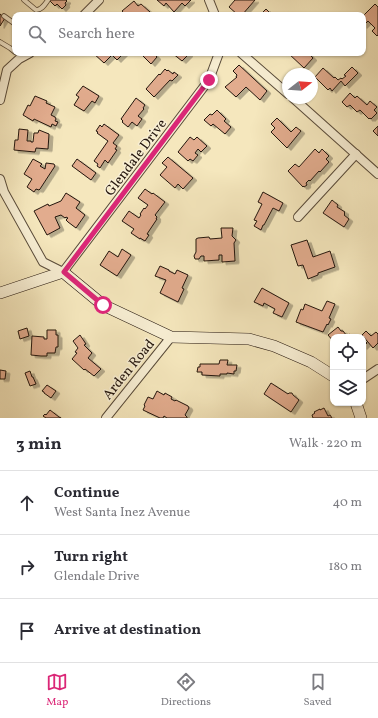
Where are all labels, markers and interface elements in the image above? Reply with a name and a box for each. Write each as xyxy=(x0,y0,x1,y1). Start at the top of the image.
search box xyxy=(12,12,366,56)
icon: search xyxy=(26,23,48,45)
text: Search here xyxy=(58,24,135,45)
north arrow xyxy=(282,68,318,104)
route end xyxy=(200,71,218,89)
street label: Glendale Drive xyxy=(101,115,172,200)
route start xyxy=(94,296,112,314)
map controls xyxy=(330,334,366,406)
button: locate xyxy=(330,334,366,370)
street label: Arden Road xyxy=(99,336,160,404)
button: layers xyxy=(330,370,366,406)
text: 3 min xyxy=(16,433,62,456)
text: Walk · 220 m xyxy=(289,435,362,453)
text: Continue xyxy=(54,483,119,504)
icon: ahead xyxy=(16,492,38,514)
text: 40 m xyxy=(333,494,362,512)
text: West Santa Inez Avenue xyxy=(54,504,190,522)
text: Turn right xyxy=(54,547,128,568)
icon: right xyxy=(16,556,38,578)
text: 180 m xyxy=(328,558,362,576)
text: Glendale Drive xyxy=(54,568,140,586)
icon: arrive xyxy=(16,620,38,642)
text: Arrive at destination xyxy=(54,620,201,641)
tab: Map xyxy=(46,671,68,710)
tab: Directions xyxy=(161,671,211,710)
tab: Saved xyxy=(303,671,332,710)

